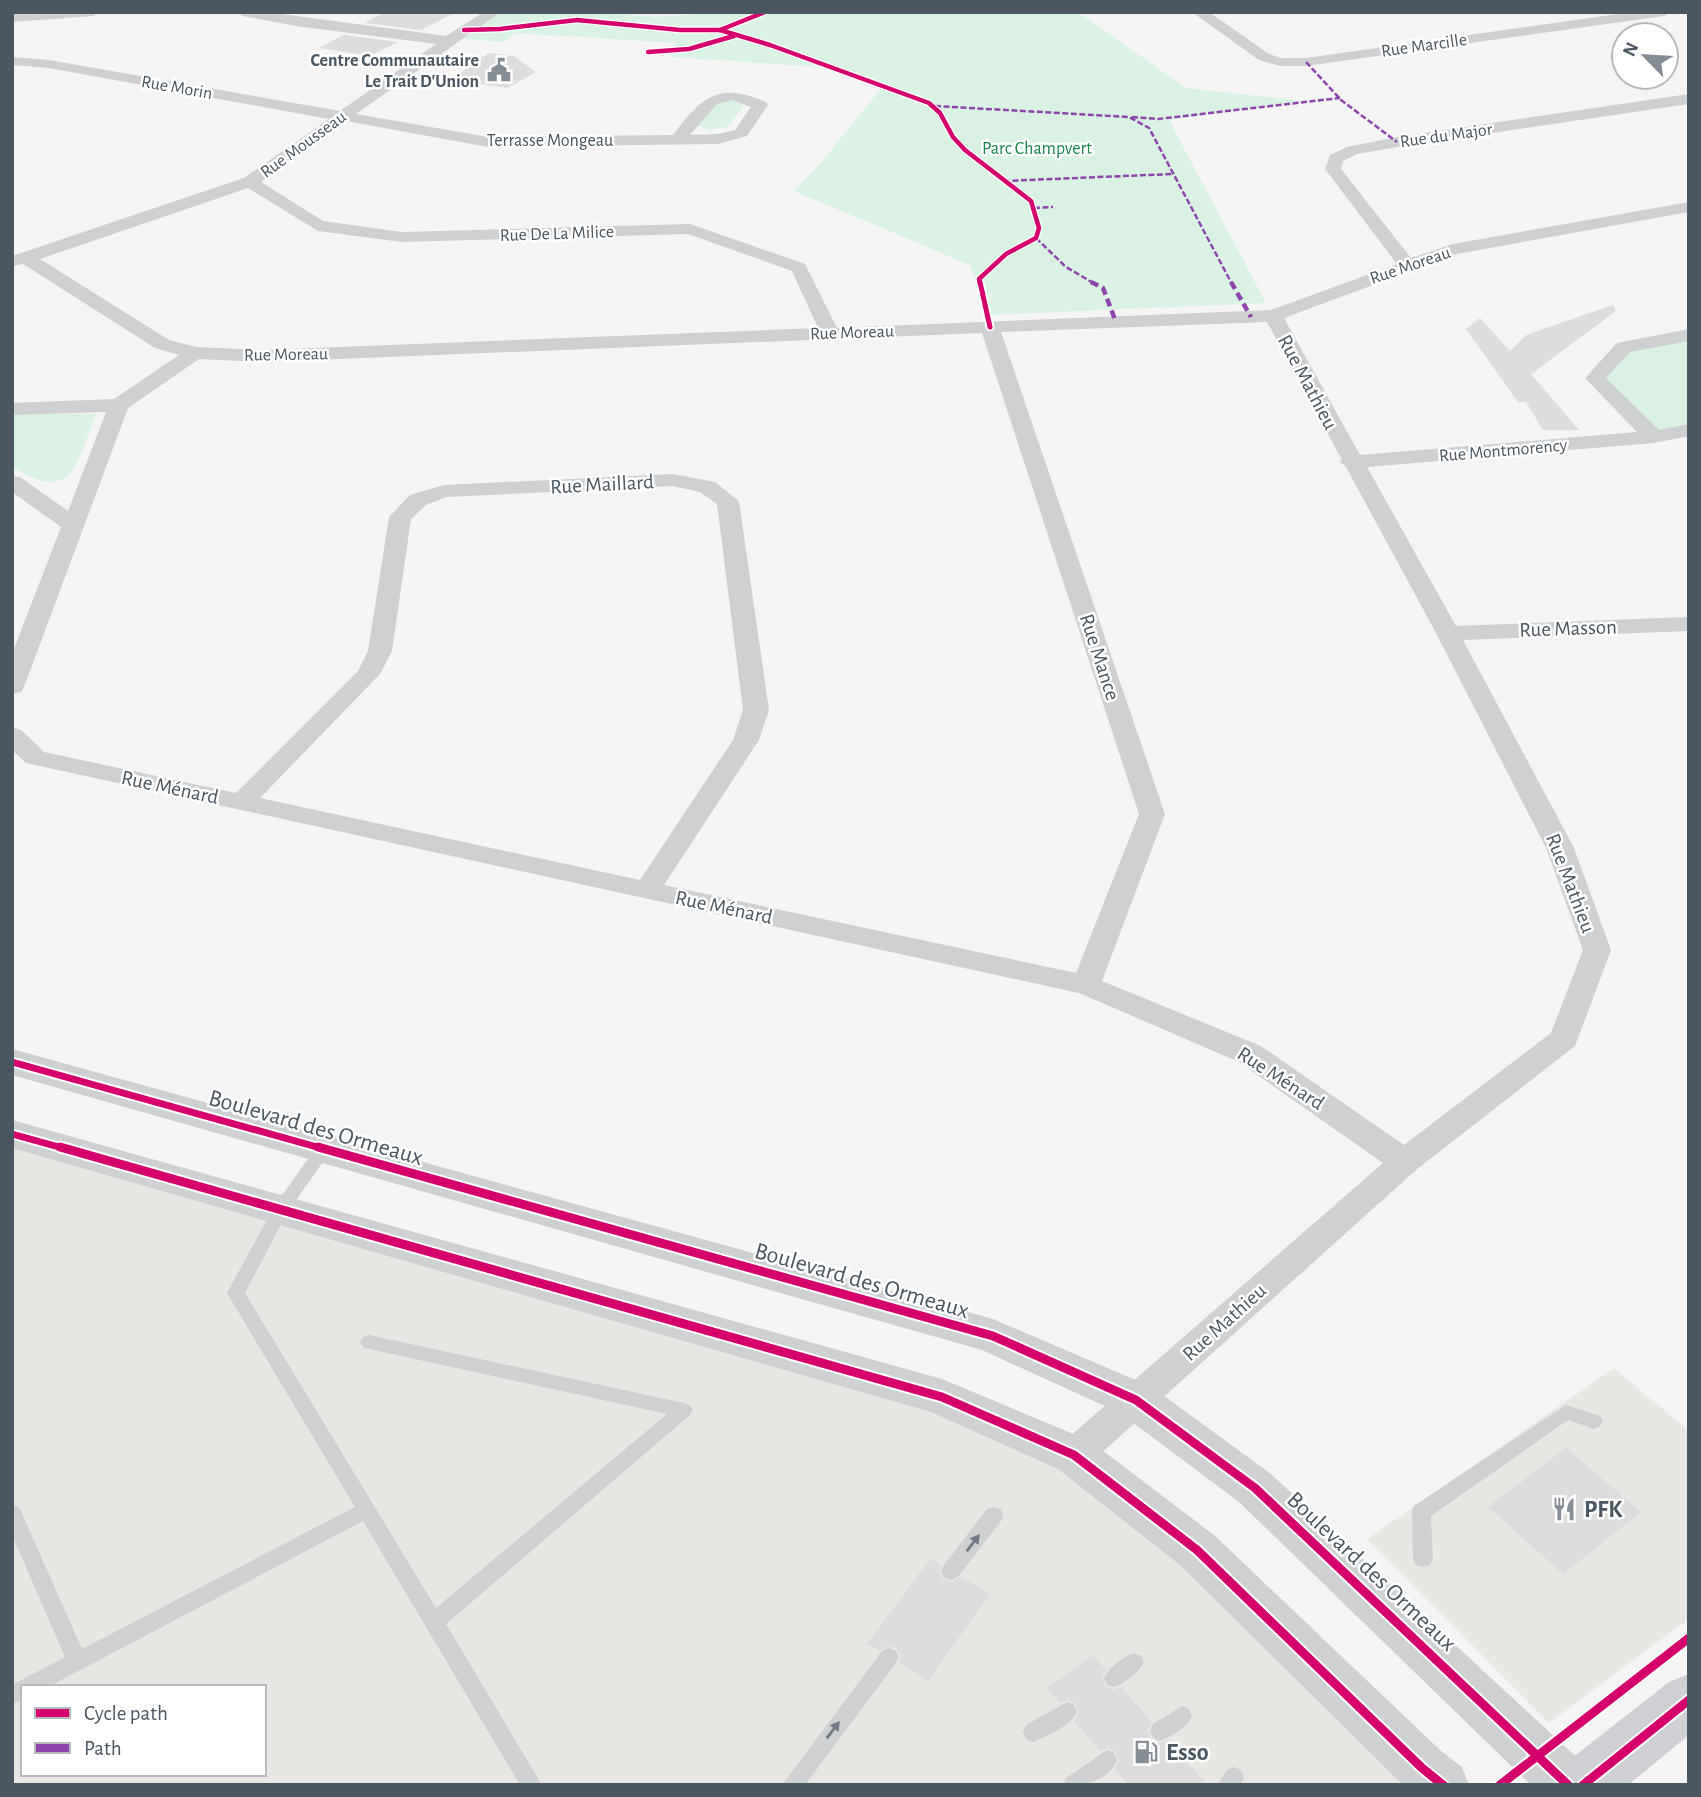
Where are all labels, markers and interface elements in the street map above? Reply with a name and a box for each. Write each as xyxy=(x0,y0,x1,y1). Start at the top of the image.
north arrow xyxy=(1610,21,1680,91)
street label: Rue Marcille xyxy=(1380,31,1468,61)
text: N xyxy=(1620,39,1642,59)
place label: Centre Communautaire Le Trait D'Union xyxy=(311,52,479,91)
public building icon: Centre Communautaire Le Trait D'Union xyxy=(485,56,513,84)
street label: Rue Morin xyxy=(140,73,214,103)
street label: Rue Mousseau xyxy=(257,108,350,182)
street label: Rue du Major xyxy=(1399,121,1494,151)
street label: Terrasse Mongeau xyxy=(487,132,613,150)
park label: Parc Champvert xyxy=(982,140,1092,158)
street label: Rue De La Milice xyxy=(500,223,614,245)
street label: Rue Moreau xyxy=(1368,244,1453,288)
street label: Rue Moreau xyxy=(810,323,894,343)
street label: Rue Mathieu xyxy=(1274,331,1341,433)
street label: Rue Moreau xyxy=(244,345,328,365)
street label: Rue Montmorency xyxy=(1438,436,1568,466)
street label: Rue Maillard xyxy=(550,471,654,498)
street label: Rue Mance xyxy=(1076,611,1123,703)
street label: Rue Masson xyxy=(1519,616,1617,641)
street label: Rue Ménard xyxy=(119,767,221,808)
street label: Rue Mathieu xyxy=(1542,831,1599,936)
street label: Rue Ménard xyxy=(673,887,775,928)
street label: Rue Ménard xyxy=(1234,1043,1328,1114)
street label: Boulevard des Ormeaux xyxy=(206,1086,426,1170)
street label: Boulevard des Ormeaux xyxy=(752,1239,972,1323)
street label: Rue Mathieu xyxy=(1179,1280,1270,1365)
street label: Boulevard des Ormeaux xyxy=(1282,1487,1461,1657)
restaurant icon: PFK xyxy=(1550,1495,1578,1523)
place label: PFK xyxy=(1584,1498,1623,1522)
one-way arrow xyxy=(965,1534,979,1552)
legend xyxy=(21,1685,266,1776)
text: Cycle path xyxy=(84,1703,168,1724)
one-way arrow xyxy=(825,1722,840,1740)
text: Path xyxy=(84,1738,122,1759)
fuel station icon: Esso xyxy=(1132,1738,1160,1766)
place label: Esso xyxy=(1166,1741,1209,1765)

